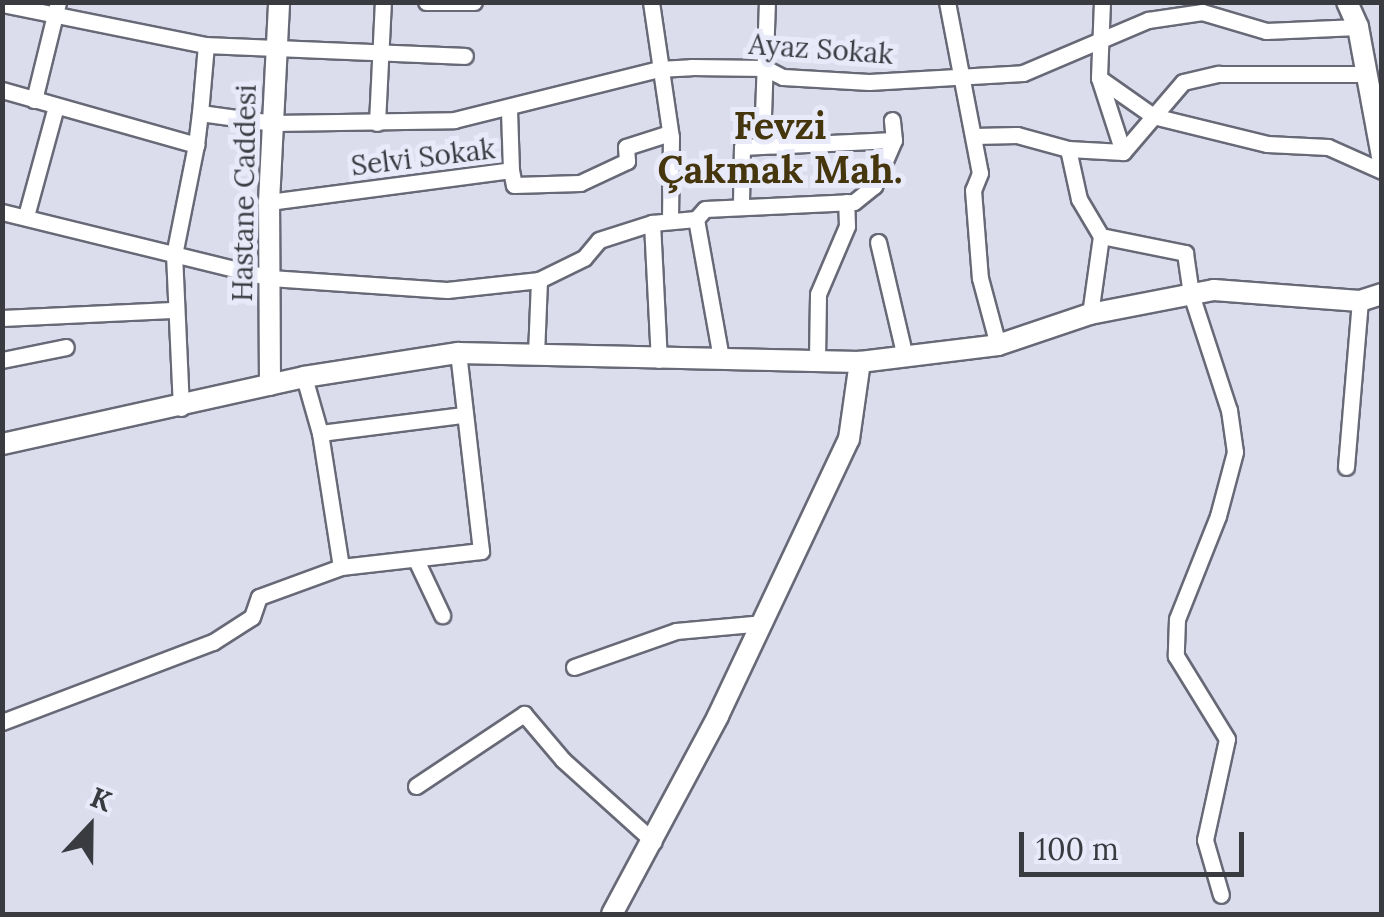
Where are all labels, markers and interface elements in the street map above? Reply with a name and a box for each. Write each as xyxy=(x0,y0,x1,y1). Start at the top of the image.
street label: Ayaz Sokak xyxy=(748,27,894,71)
street label: Hastane Caddesi xyxy=(225,84,263,302)
district label: Fevzi Çakmak Mah. xyxy=(657,103,903,192)
street label: Selvi Sokak xyxy=(349,132,497,182)
north arrow xyxy=(40,777,140,877)
text: K xyxy=(85,779,117,820)
scale bar xyxy=(1024,812,1249,874)
text: 100 m xyxy=(1036,830,1119,868)

